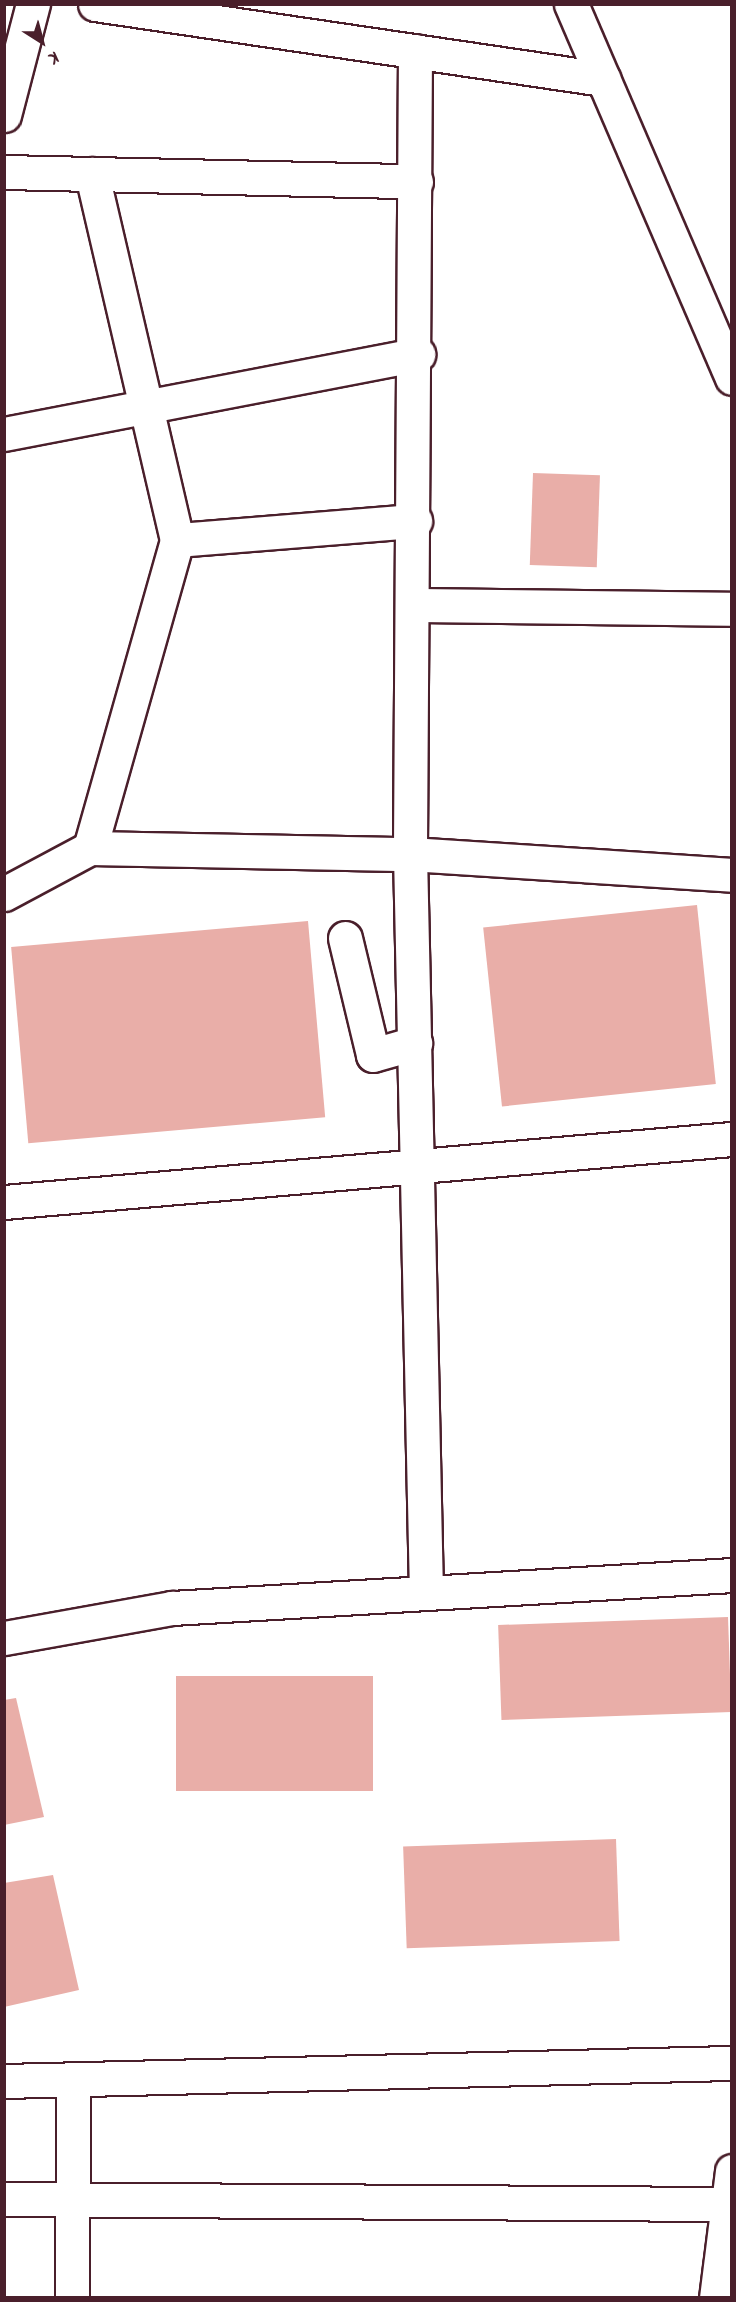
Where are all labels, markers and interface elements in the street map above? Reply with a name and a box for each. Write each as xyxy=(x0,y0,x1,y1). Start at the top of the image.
north arrow xyxy=(12,12,72,72)
text: K xyxy=(42,44,64,70)

